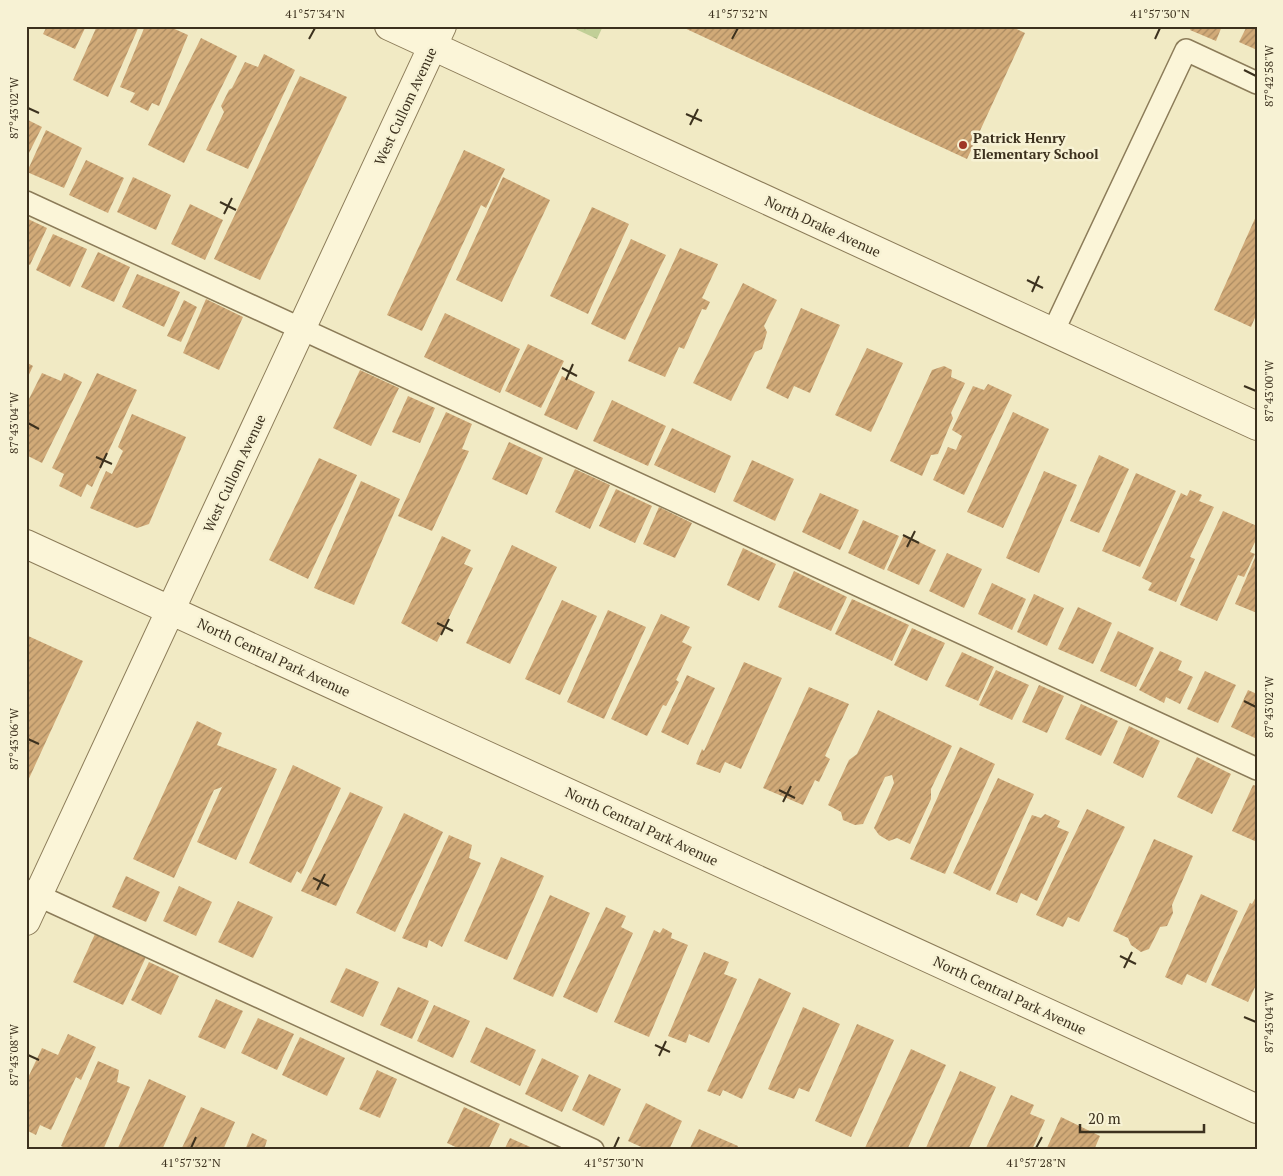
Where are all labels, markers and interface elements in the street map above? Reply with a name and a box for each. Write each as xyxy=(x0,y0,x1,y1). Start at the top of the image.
text: 41°57'34"N xyxy=(285,6,345,21)
text: 41°57'32"N xyxy=(708,6,768,21)
text: 41°57'30"N xyxy=(1130,6,1190,21)
street label: West Cullom Avenue xyxy=(369,44,441,168)
text: 87°42'58"W xyxy=(1261,44,1276,107)
text: 87°43'02"W xyxy=(6,76,21,139)
place label: Patrick Henry Elementary School xyxy=(973,128,1099,163)
marker: Patrick Henry Elementary School xyxy=(957,139,969,151)
street label: North Drake Avenue xyxy=(762,191,884,261)
text: 87°43'00"W xyxy=(1261,359,1276,422)
text: 87°43'04"W xyxy=(6,391,21,454)
street label: West Cullom Avenue xyxy=(198,411,270,535)
street label: North Central Park Avenue xyxy=(195,613,353,701)
text: 87°43'02"W xyxy=(1261,675,1276,738)
text: 87°43'06"W xyxy=(6,707,21,770)
street label: North Central Park Avenue xyxy=(563,782,721,870)
street label: North Central Park Avenue xyxy=(931,951,1089,1039)
text: 87°43'04"W xyxy=(1261,990,1276,1053)
text: 87°43'08"W xyxy=(6,1023,21,1086)
scale bar xyxy=(1080,1101,1204,1133)
text: 20 m xyxy=(1088,1108,1121,1128)
text: 41°57'32"N xyxy=(161,1155,221,1170)
text: 41°57'30"N xyxy=(584,1155,644,1170)
text: 41°57'28"N xyxy=(1006,1155,1066,1170)

